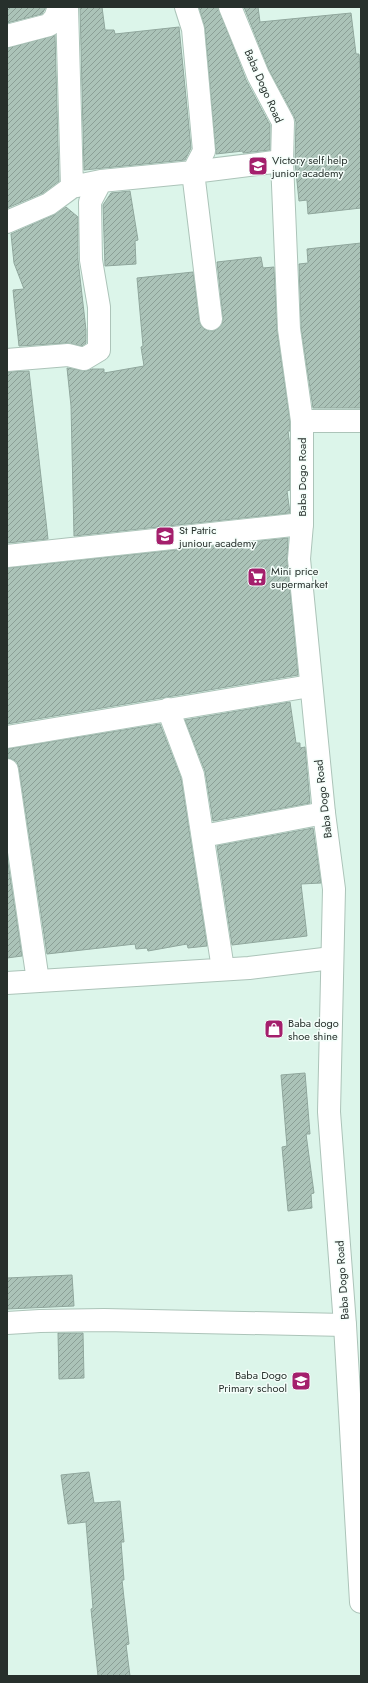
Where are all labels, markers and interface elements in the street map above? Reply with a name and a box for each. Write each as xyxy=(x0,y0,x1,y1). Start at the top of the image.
street label: Baba Dogo Road xyxy=(241,47,287,125)
place label: Victory self help junior academy xyxy=(271,152,348,181)
school or university icon: Victory self help junior academy xyxy=(247,155,269,177)
street label: Baba Dogo Road xyxy=(294,437,310,517)
place label: St Patric juniour academy xyxy=(178,522,256,551)
school or university icon: St Patric juniour academy xyxy=(154,525,176,547)
place label: Mini price supermarket xyxy=(271,563,328,592)
supermarket icon: Mini price supermarket xyxy=(246,566,268,588)
street label: Baba Dogo Road xyxy=(310,759,336,839)
place label: Baba dogo shoe shine xyxy=(288,1015,339,1044)
shop icon: Baba dogo shoe shine xyxy=(263,1018,285,1040)
street label: Baba Dogo Road xyxy=(331,1240,353,1320)
place label: Baba Dogo Primary school xyxy=(218,1367,287,1396)
school or university icon: Baba Dogo Primary school xyxy=(290,1370,312,1392)

